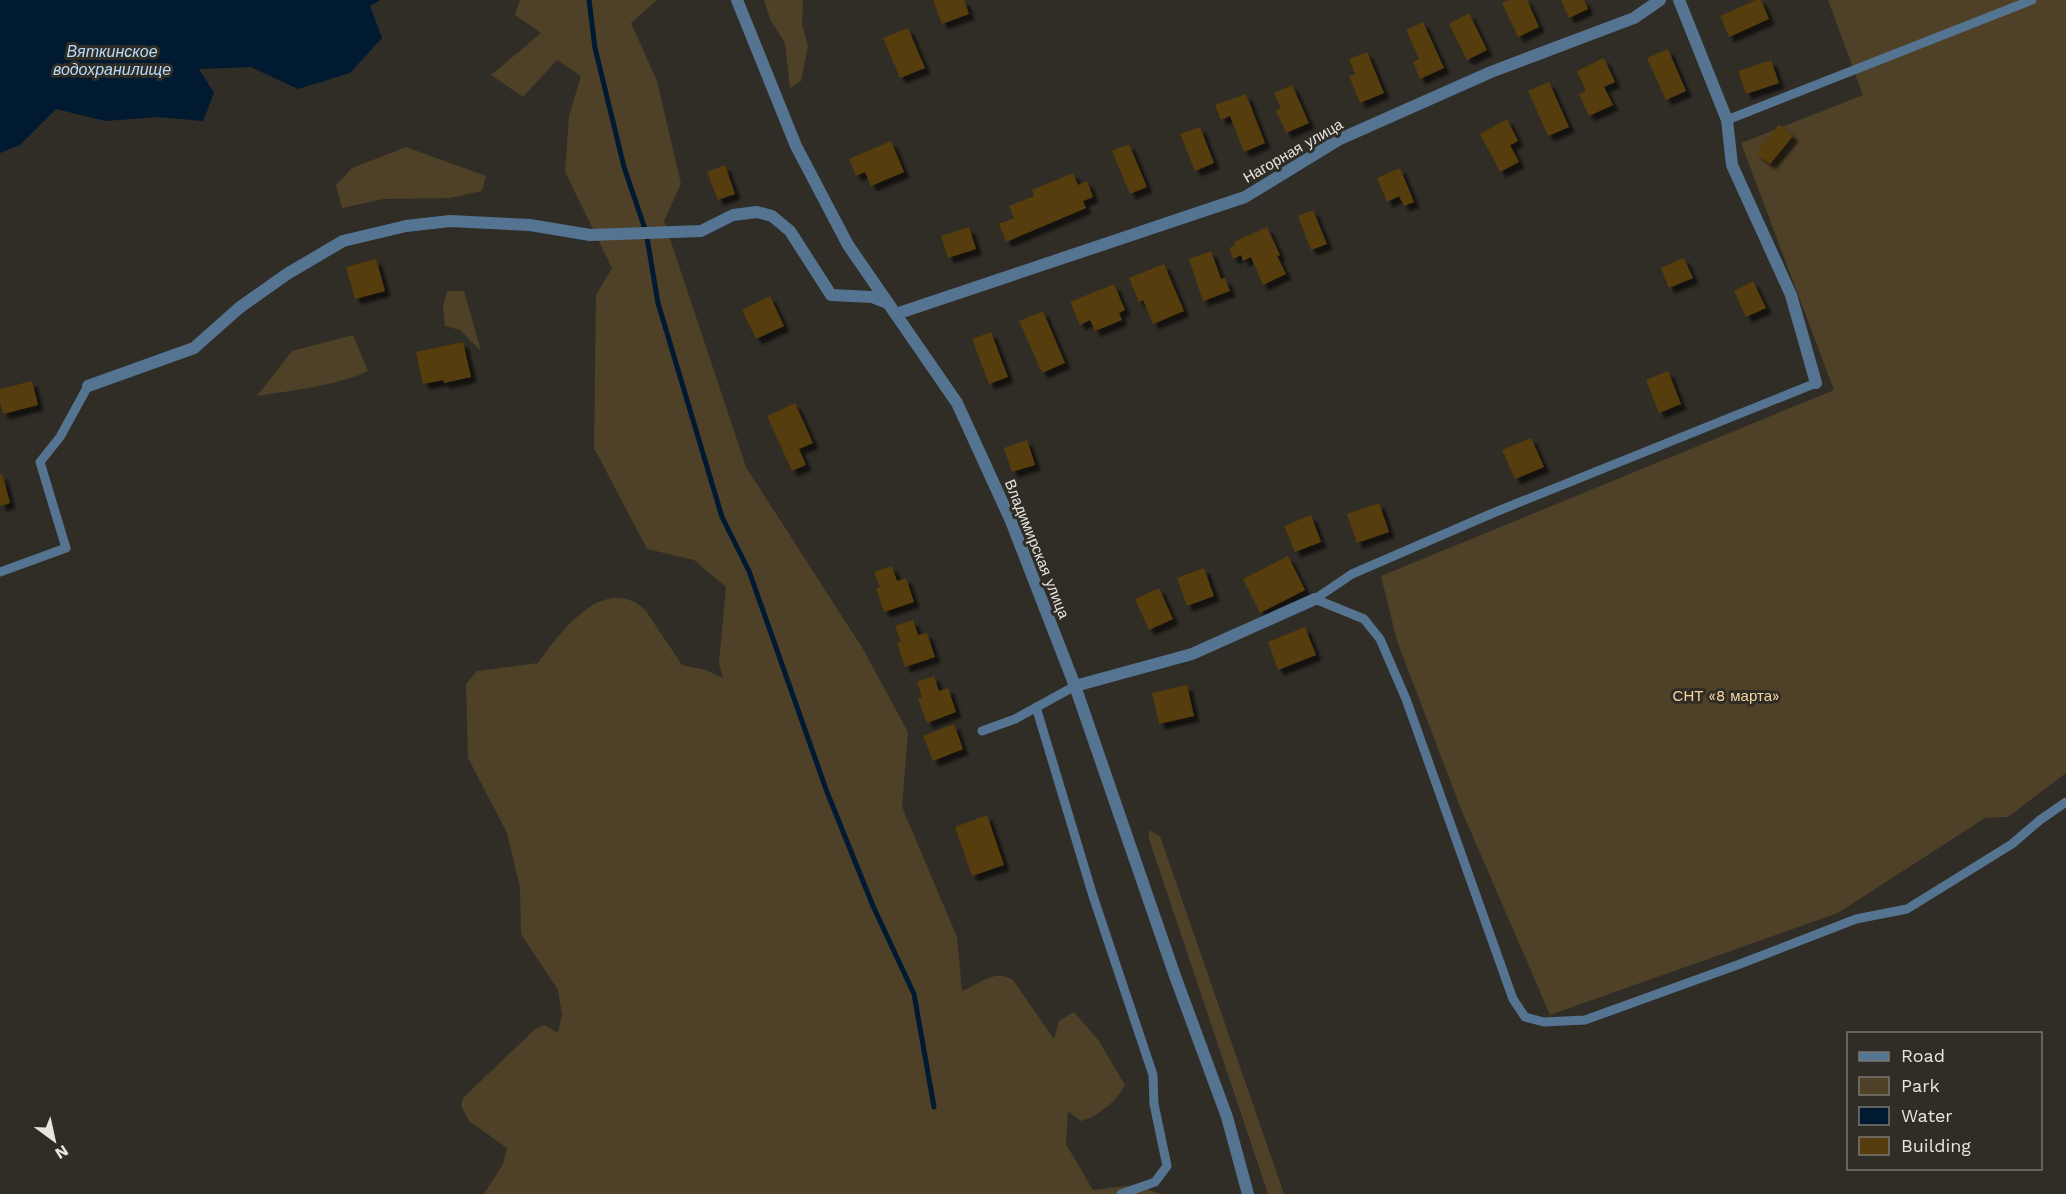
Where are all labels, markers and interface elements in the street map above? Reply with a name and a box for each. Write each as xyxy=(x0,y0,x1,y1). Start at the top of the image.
water label: Вяткинское водохранилище xyxy=(53,42,171,79)
street label: Нагорная улица xyxy=(1240,115,1347,187)
street label: Владимирская улица xyxy=(1001,477,1073,622)
park label: СНТ «8 марта» xyxy=(1673,687,1779,705)
legend xyxy=(1847,1032,2042,1170)
text: Road xyxy=(1901,1045,1945,1066)
text: Park xyxy=(1901,1075,1940,1096)
text: Water xyxy=(1901,1105,1953,1126)
north arrow xyxy=(24,1110,84,1170)
text: Building xyxy=(1901,1135,1971,1156)
text: N xyxy=(52,1141,72,1163)

